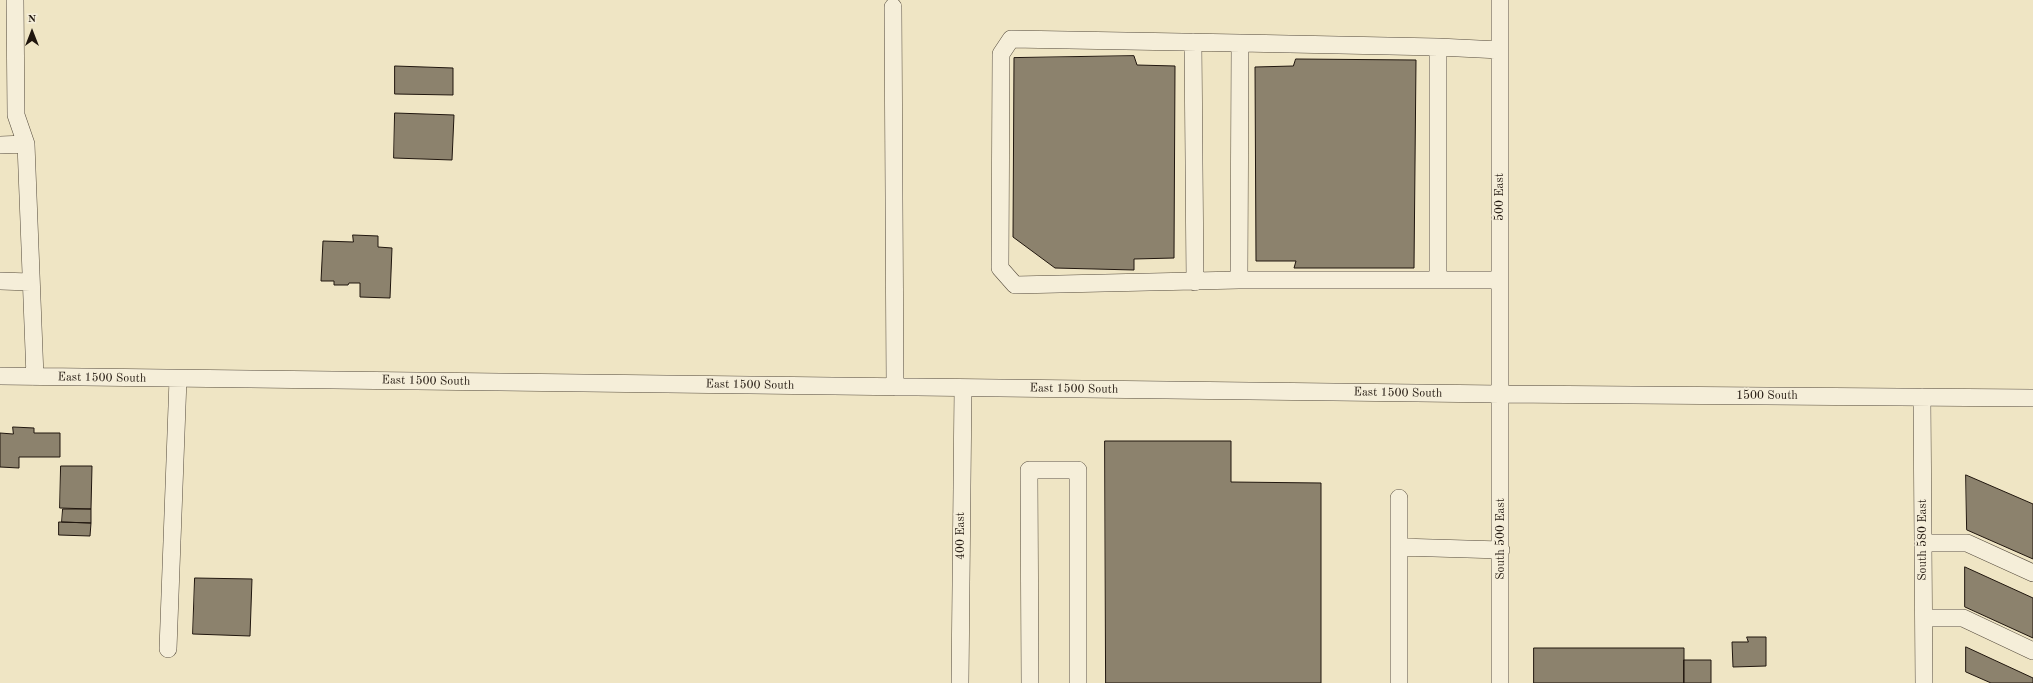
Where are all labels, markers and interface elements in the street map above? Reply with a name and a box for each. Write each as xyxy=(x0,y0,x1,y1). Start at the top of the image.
north arrow xyxy=(12,12,52,52)
text: N xyxy=(28,14,36,25)
street label: 500 East xyxy=(1493,173,1507,221)
street label: East 1500 South xyxy=(58,370,146,386)
street label: East 1500 South xyxy=(382,373,470,389)
street label: East 1500 South xyxy=(706,377,794,393)
street label: East 1500 South xyxy=(1030,381,1118,397)
street label: East 1500 South xyxy=(1354,385,1442,401)
street label: 1500 South xyxy=(1736,389,1798,403)
street label: South 500 East xyxy=(1494,498,1508,580)
street label: South 580 East xyxy=(1916,499,1930,581)
street label: 400 East xyxy=(954,512,968,560)

